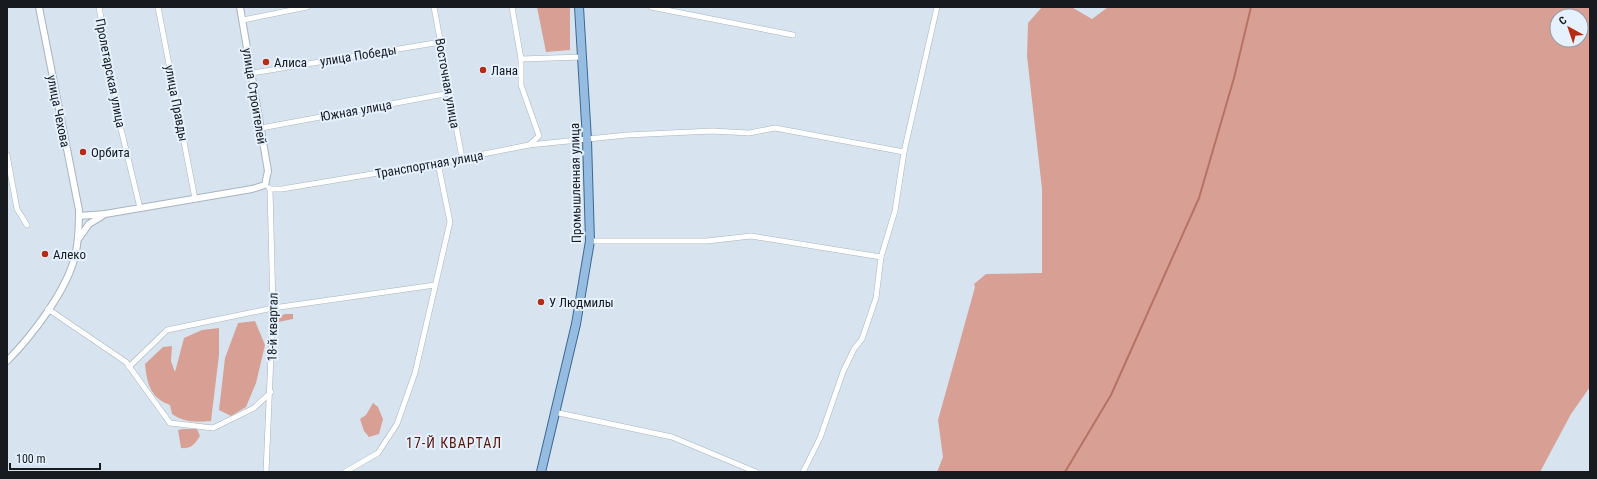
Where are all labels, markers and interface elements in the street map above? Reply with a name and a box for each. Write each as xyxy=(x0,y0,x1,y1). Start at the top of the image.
north arrow xyxy=(1549,8,1589,48)
text: С xyxy=(1556,14,1569,28)
street label: Пролетарская улица xyxy=(93,17,128,129)
street label: Восточная улица xyxy=(432,37,463,129)
street label: улица Победы xyxy=(319,42,397,69)
street label: улица Строителей xyxy=(239,47,270,145)
place label: Алиса xyxy=(274,55,307,70)
marker: Алиса xyxy=(261,57,271,67)
place label: Лана xyxy=(491,63,518,78)
street label: улица Правды xyxy=(162,64,191,143)
marker: Лана xyxy=(478,65,488,75)
street label: улица Чехова xyxy=(44,74,73,148)
street label: Южная улица xyxy=(319,97,393,124)
street label: Промышленная улица xyxy=(567,123,584,243)
place label: Орбита xyxy=(91,145,130,160)
marker: Орбита xyxy=(78,147,88,157)
street label: Транспортная улица xyxy=(374,148,484,181)
place label: Алеко xyxy=(53,247,86,262)
marker: Алеко xyxy=(40,249,50,259)
street label: 18-й квартал xyxy=(264,292,281,362)
place label: У Людмилы xyxy=(549,295,614,310)
marker: У Людмилы xyxy=(536,297,546,307)
district label: 17-Й КВАРТАЛ xyxy=(406,435,502,451)
scale bar xyxy=(10,445,100,471)
text: 100 m xyxy=(16,452,46,466)

